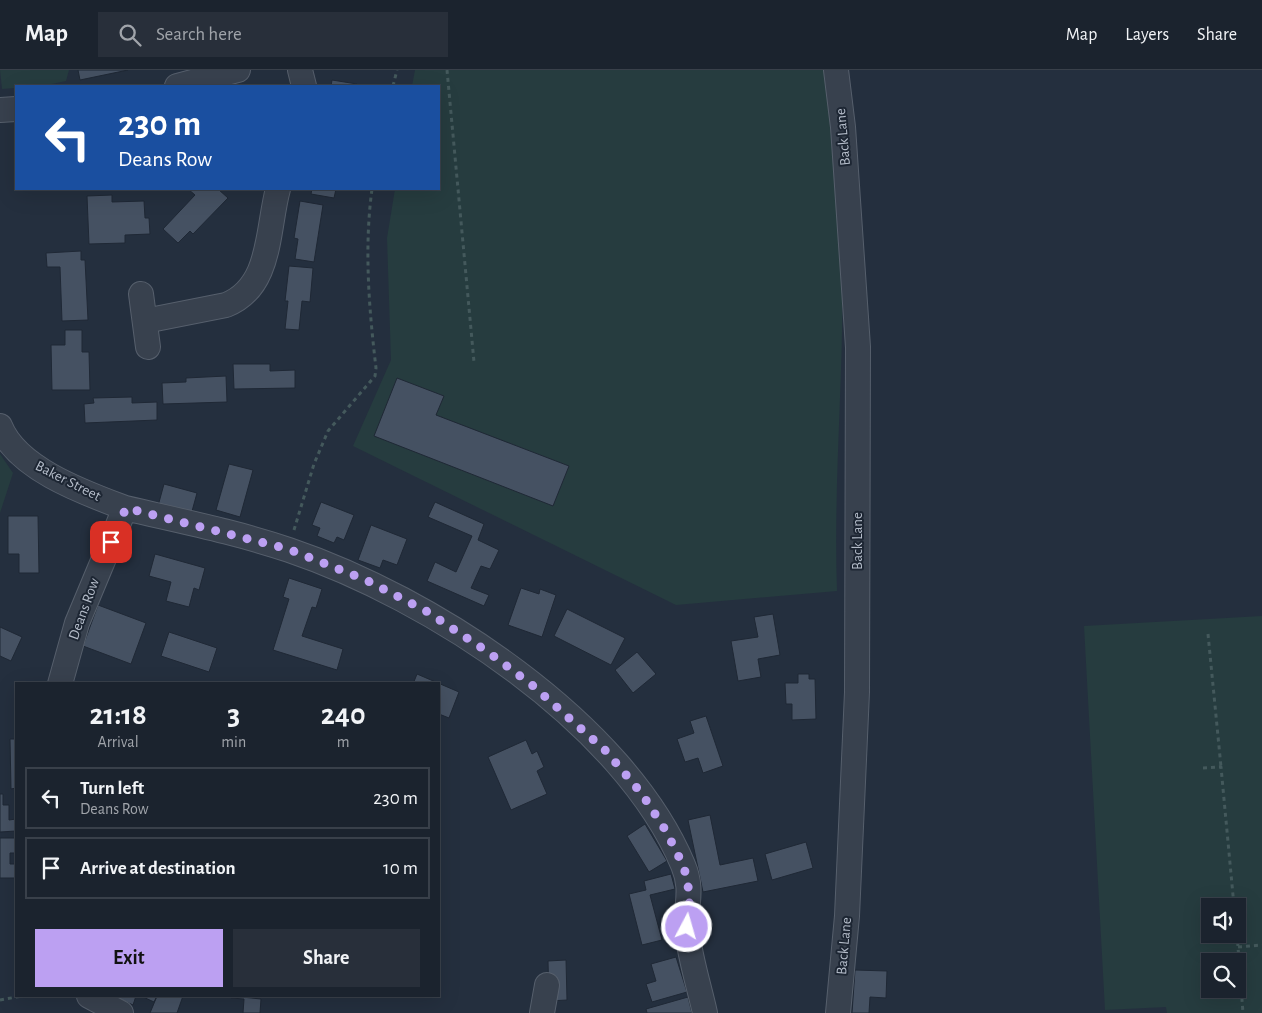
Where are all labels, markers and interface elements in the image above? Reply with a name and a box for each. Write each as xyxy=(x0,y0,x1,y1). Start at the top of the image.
search box xyxy=(98,12,448,57)
icon: search xyxy=(116,21,144,49)
text: Map xyxy=(25,22,68,46)
text: Search here xyxy=(156,25,242,44)
text: Map xyxy=(1066,26,1097,44)
text: Layers xyxy=(1125,26,1169,44)
text: Share xyxy=(1197,26,1237,44)
icon: left xyxy=(35,105,100,170)
text: 230 m xyxy=(118,107,201,142)
street label: Back Lane xyxy=(833,108,853,166)
text: Deans Row xyxy=(118,148,212,170)
street label: Baker Street xyxy=(33,458,103,504)
street label: Back Lane xyxy=(850,512,865,570)
pin xyxy=(90,521,132,563)
icon: arrive xyxy=(97,528,125,556)
street label: Deans Row xyxy=(66,576,102,642)
text: 21:18 xyxy=(89,700,147,730)
text: 3 xyxy=(227,700,240,730)
text: 240 xyxy=(321,700,366,730)
text: Arrival xyxy=(98,734,139,750)
text: min xyxy=(221,734,246,750)
text: m xyxy=(337,734,350,750)
text: Turn left xyxy=(80,779,144,798)
icon: left xyxy=(37,784,65,812)
text: 230 m xyxy=(373,789,418,808)
text: Deans Row xyxy=(80,801,148,817)
icon: arrive xyxy=(37,854,65,882)
text: Arrive at destination xyxy=(80,859,236,878)
text: 10 m xyxy=(383,859,418,878)
map controls xyxy=(1201,898,1246,998)
button: sound xyxy=(1201,898,1246,943)
position arrow xyxy=(660,900,712,952)
street label: Back Lane xyxy=(834,917,854,975)
button: Exit xyxy=(35,929,223,987)
button: Share xyxy=(233,929,420,987)
button: search xyxy=(1201,953,1246,998)

